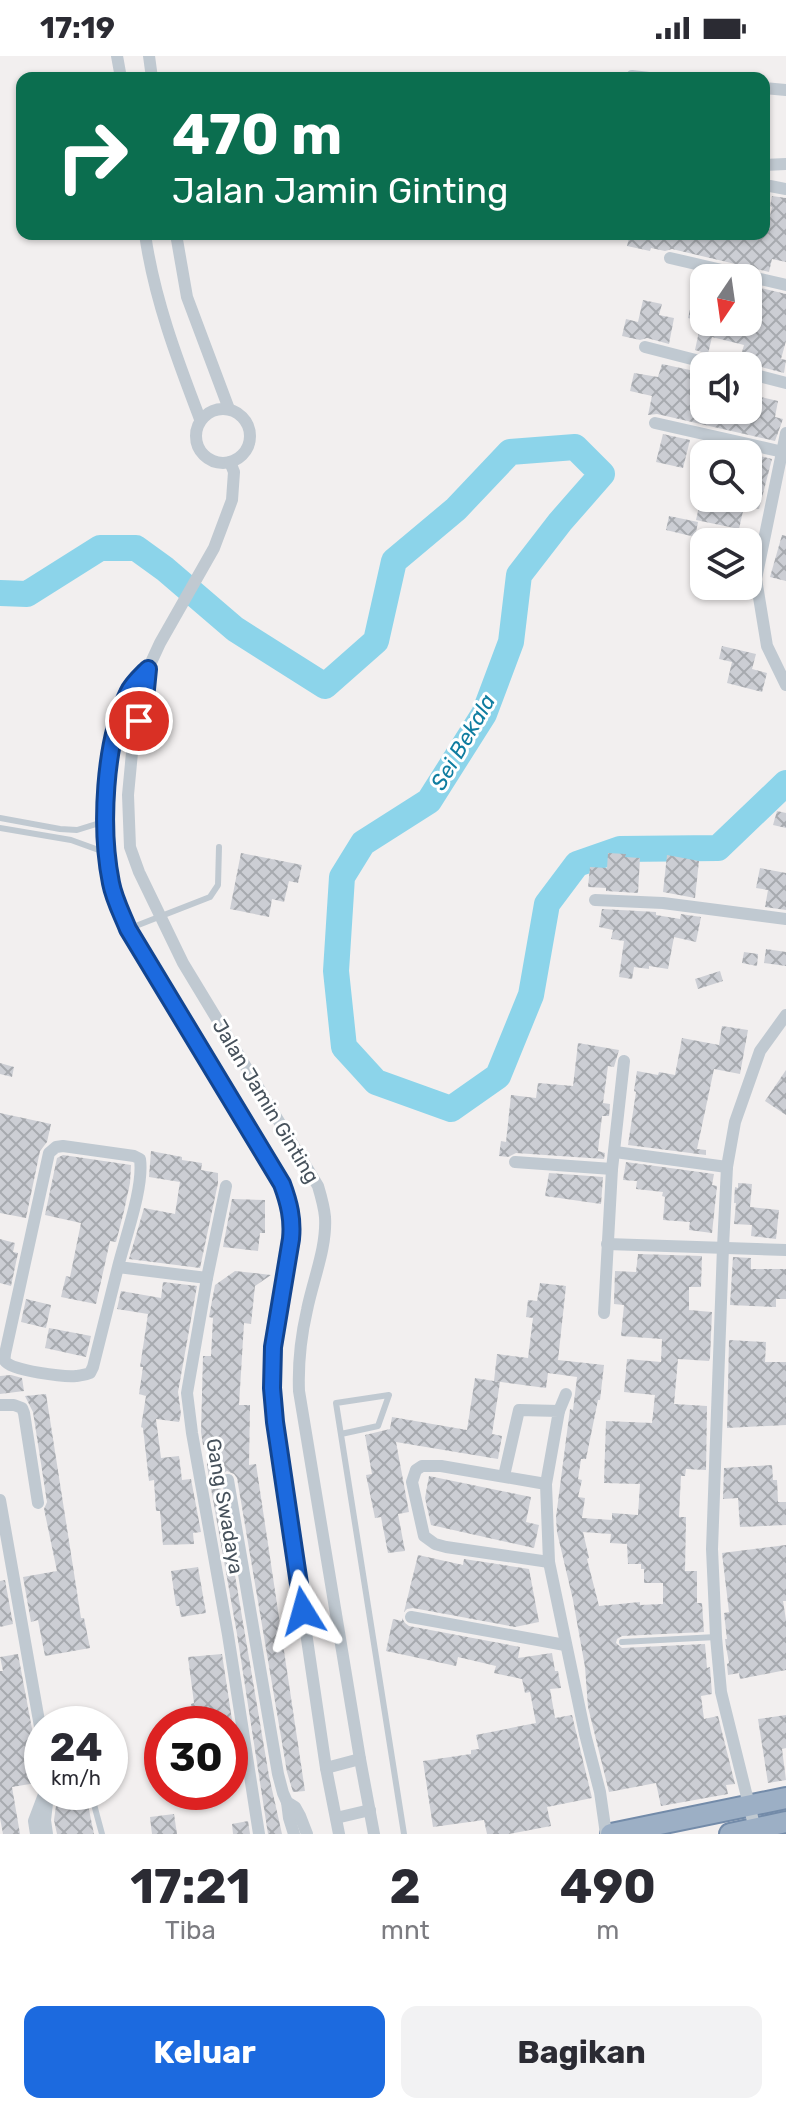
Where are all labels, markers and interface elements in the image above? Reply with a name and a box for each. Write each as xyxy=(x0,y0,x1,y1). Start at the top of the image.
text: 17:19 xyxy=(40,10,115,46)
text: 470 m xyxy=(172,102,342,168)
icon: right xyxy=(40,104,144,208)
text: Jalan Jamin Ginting xyxy=(172,169,509,212)
north arrow xyxy=(690,264,762,336)
map controls xyxy=(690,264,762,600)
button: sound xyxy=(690,352,762,424)
button: search xyxy=(690,440,762,512)
button: layers xyxy=(690,528,762,600)
pin xyxy=(105,687,173,755)
water label: Sei Bekala xyxy=(425,689,501,795)
icon: arrive xyxy=(117,699,161,743)
street label: Jalan Jamin Ginting xyxy=(208,1015,324,1187)
street label: Gang Swadaya xyxy=(201,1436,249,1576)
position arrow xyxy=(261,1569,345,1653)
speed limit sign: 30 xyxy=(144,1706,248,1810)
text: 24 xyxy=(49,1724,103,1771)
text: km/h xyxy=(51,1766,101,1790)
text: 17:21 xyxy=(130,1858,251,1915)
text: 2 xyxy=(390,1858,421,1915)
text: 490 xyxy=(560,1858,656,1915)
text: Tiba xyxy=(165,1915,216,1946)
text: mnt xyxy=(381,1915,430,1946)
text: m xyxy=(596,1915,619,1946)
button: Keluar xyxy=(24,2006,385,2098)
button: Bagikan xyxy=(401,2006,762,2098)

